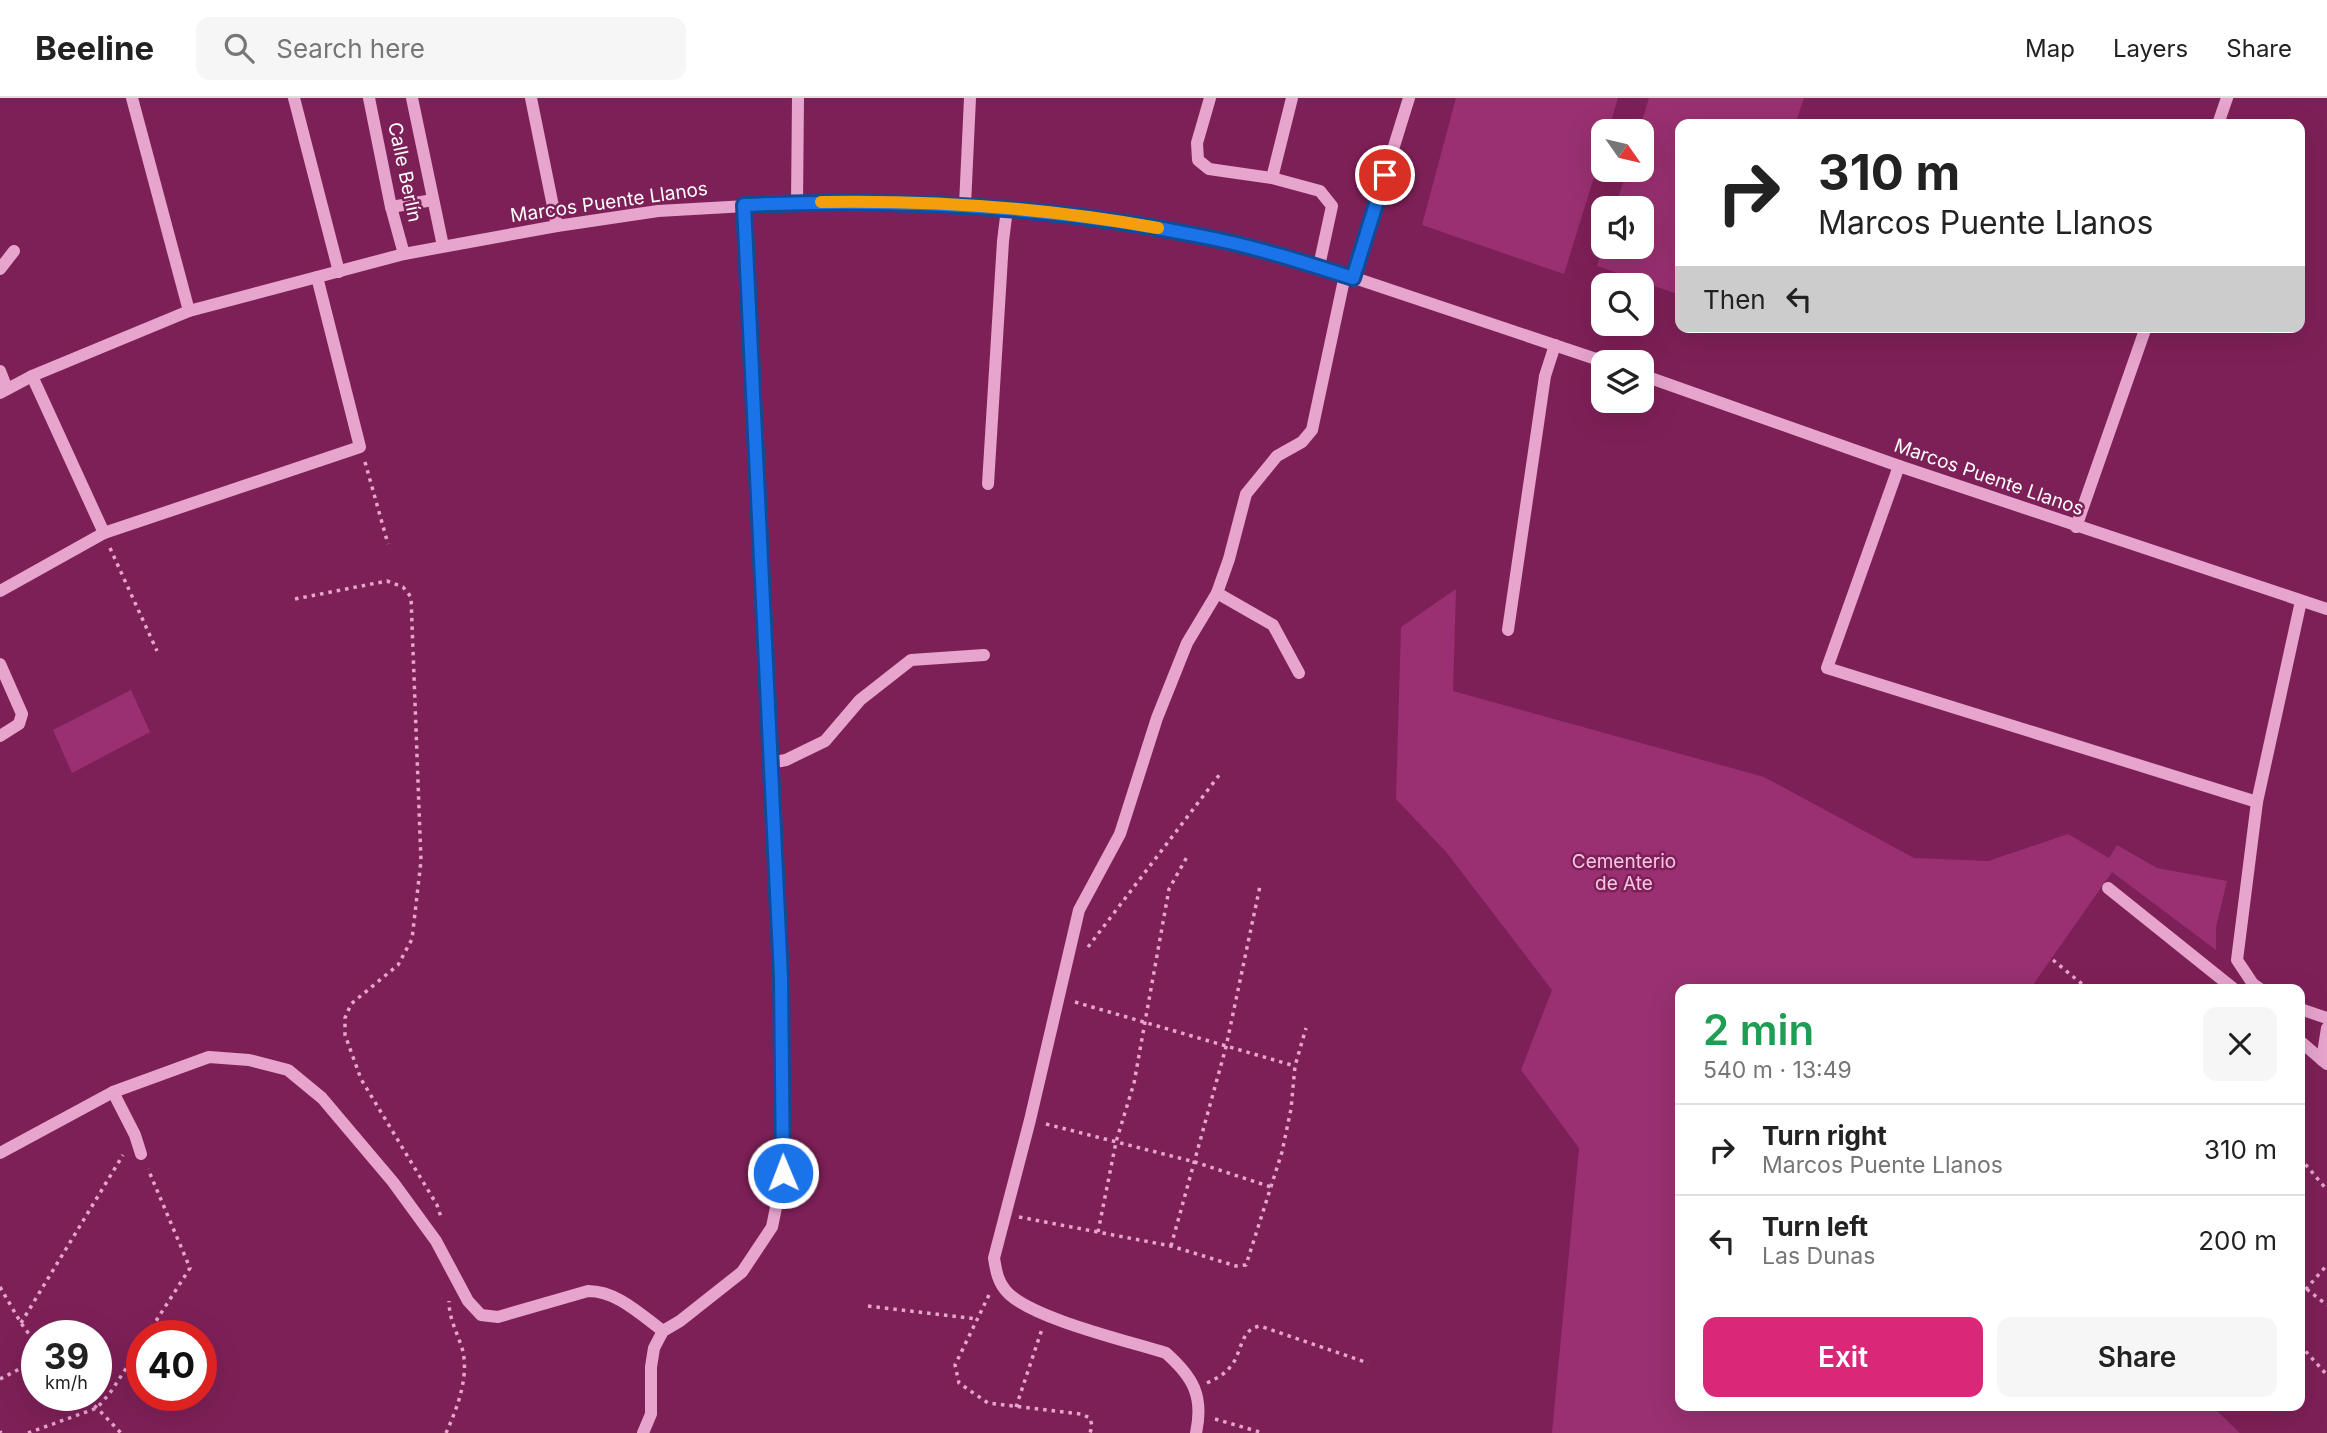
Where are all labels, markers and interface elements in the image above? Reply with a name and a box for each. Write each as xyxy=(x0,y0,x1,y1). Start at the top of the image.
search box xyxy=(196,17,686,80)
text: Beeline xyxy=(35,28,154,68)
icon: search xyxy=(220,29,258,67)
text: Search here xyxy=(276,33,425,64)
text: Map xyxy=(2025,34,2075,63)
text: Layers xyxy=(2113,34,2188,63)
text: Share xyxy=(2226,34,2292,63)
north arrow xyxy=(1591,119,1654,182)
map controls xyxy=(1591,119,1654,413)
street label: Calle Berlín xyxy=(383,120,427,224)
text: 310 m xyxy=(1818,143,1960,202)
pin xyxy=(1355,145,1415,205)
icon: right xyxy=(1703,147,1794,238)
icon: arrive xyxy=(1366,156,1404,194)
street label: Marcos Puente Llanos xyxy=(509,177,709,227)
button: sound xyxy=(1591,196,1654,259)
text: Marcos Puente Llanos xyxy=(1818,203,2153,242)
button: search xyxy=(1591,273,1654,336)
icon: left xyxy=(1780,280,1818,318)
text: Then xyxy=(1703,284,1766,315)
button: layers xyxy=(1591,350,1654,413)
street label: Marcos Puente Llanos xyxy=(1891,434,2087,520)
park label: Cementerio de Ate xyxy=(1572,850,1676,895)
text: 2 min xyxy=(1703,1004,1814,1055)
button: close xyxy=(2203,1007,2277,1081)
text: 540 m · 13:49 xyxy=(1703,1056,1852,1084)
text: Turn right xyxy=(1762,1120,1887,1151)
icon: right xyxy=(1703,1131,1741,1169)
text: 310 m xyxy=(2204,1134,2277,1165)
position arrow xyxy=(746,1136,820,1210)
text: Marcos Puente Llanos xyxy=(1762,1151,2003,1179)
text: Turn left xyxy=(1762,1211,1868,1242)
icon: left xyxy=(1703,1222,1741,1260)
text: 200 m xyxy=(2198,1225,2277,1256)
text: Las Dunas xyxy=(1762,1242,1875,1270)
button: Exit xyxy=(1703,1317,1983,1397)
button: Share xyxy=(1997,1317,2277,1397)
speed limit sign: 40 xyxy=(126,1320,217,1411)
text: 39 xyxy=(44,1335,89,1377)
text: km/h xyxy=(45,1372,88,1393)

